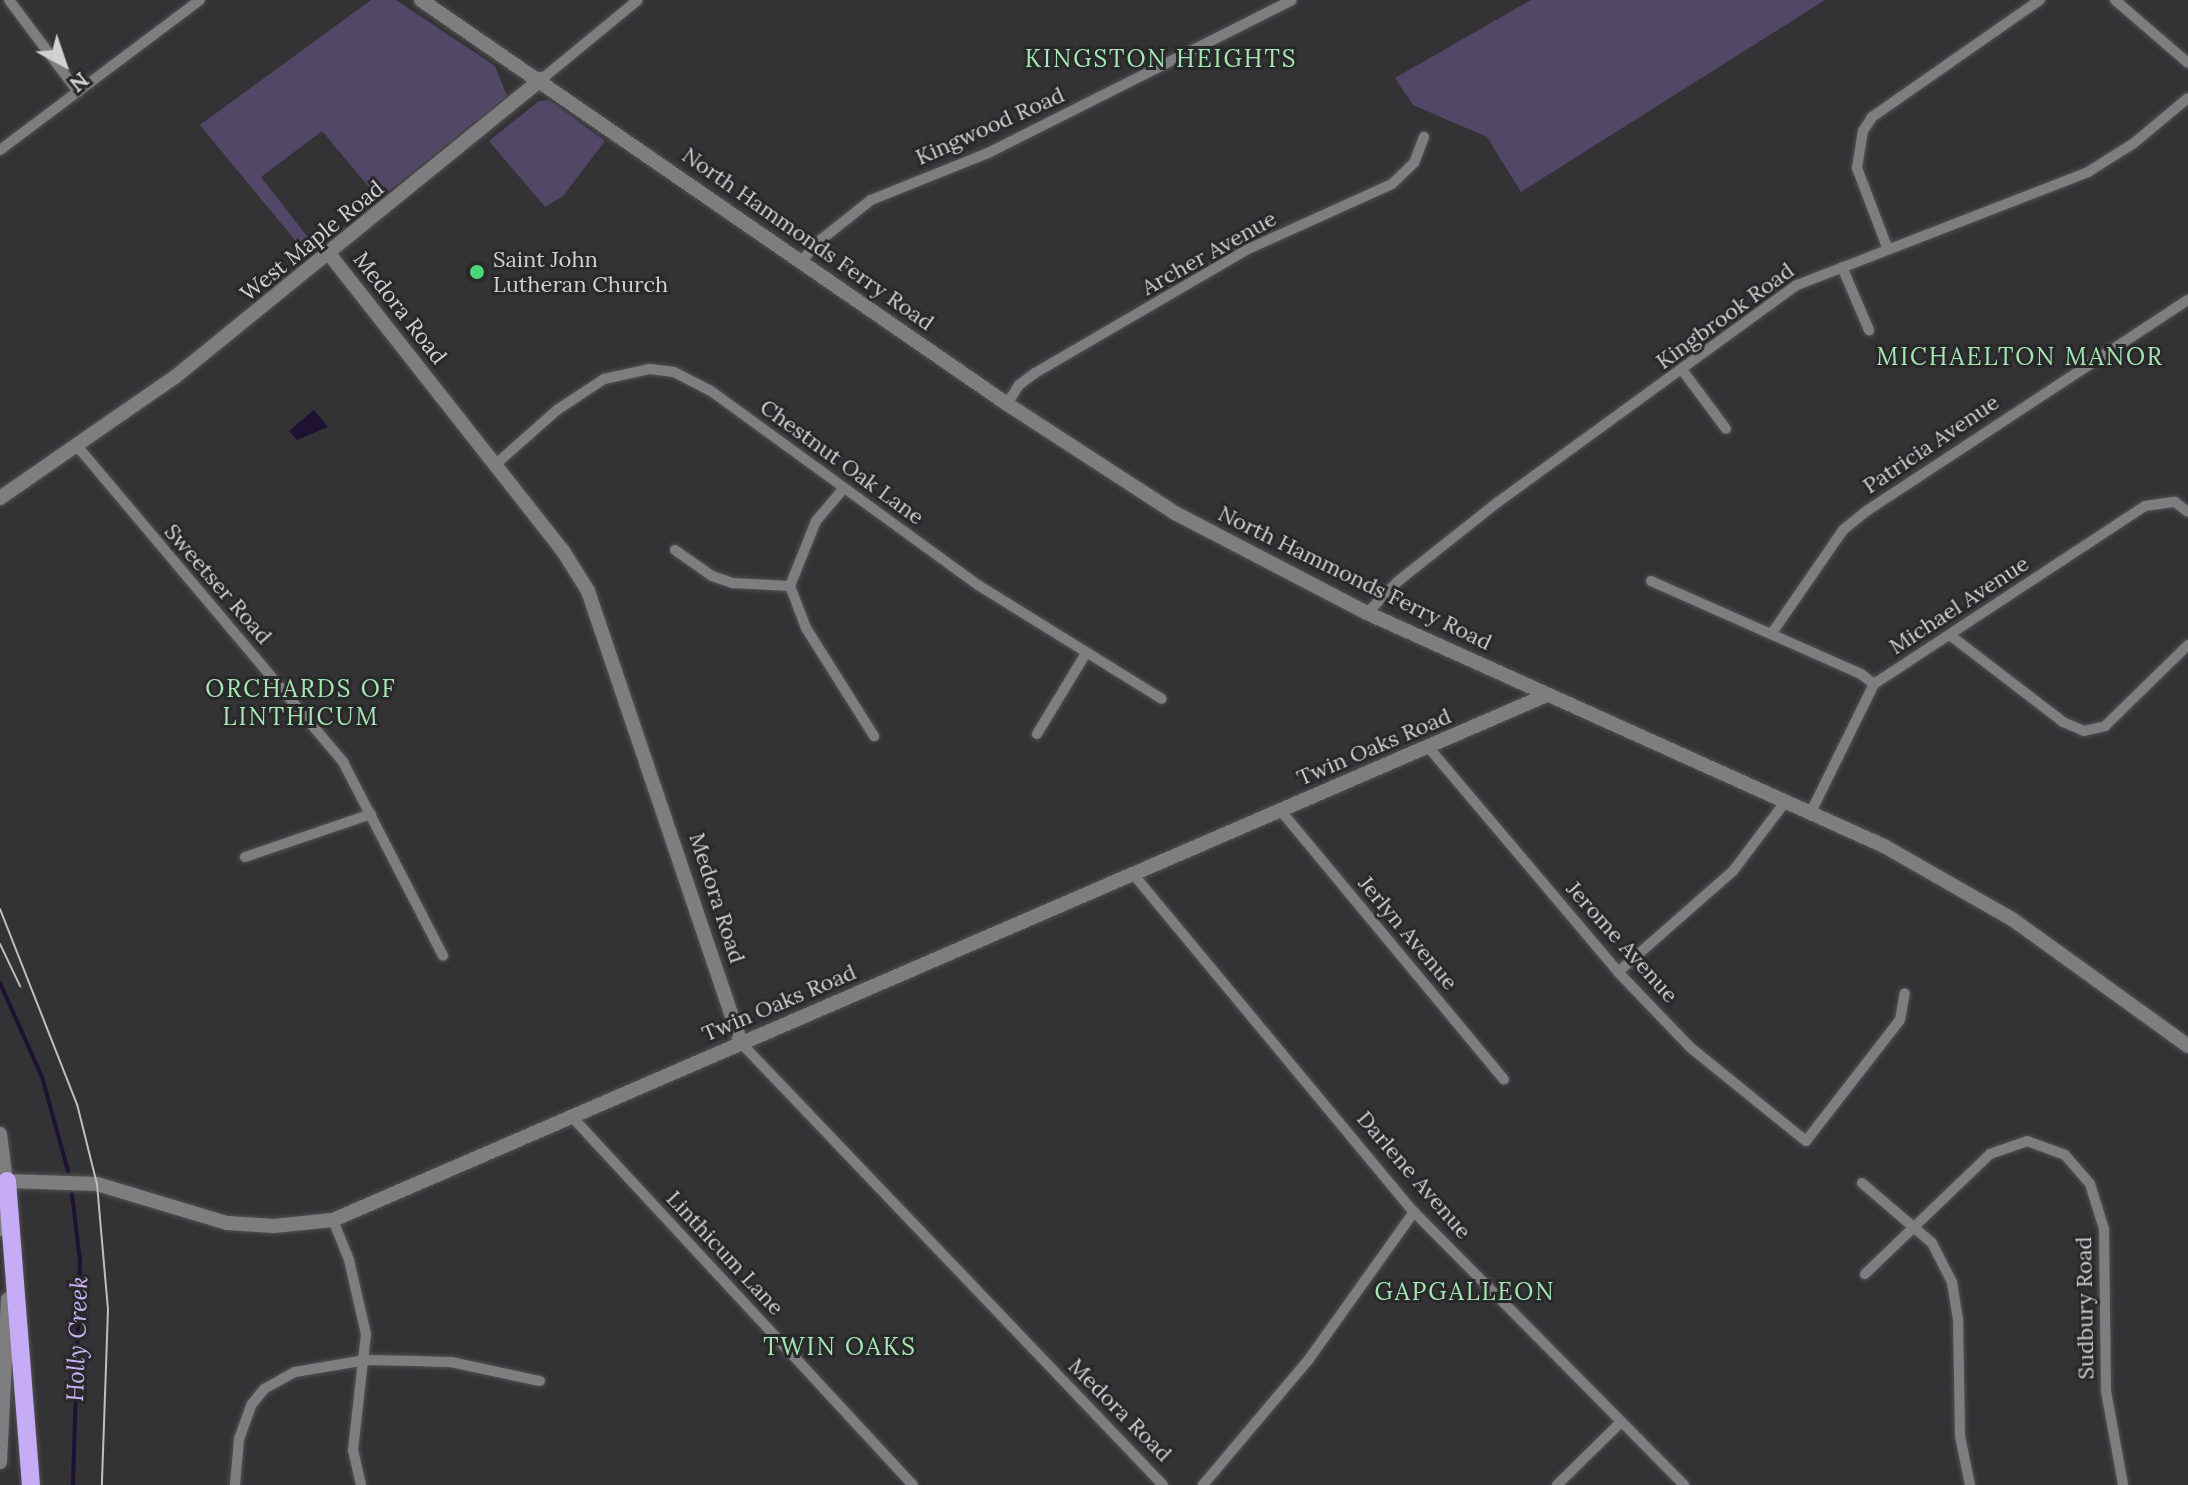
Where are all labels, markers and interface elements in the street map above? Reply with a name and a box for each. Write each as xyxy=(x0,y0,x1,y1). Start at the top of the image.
north arrow xyxy=(24,24,104,104)
district label: KINGSTON HEIGHTS xyxy=(1025,45,1297,73)
text: N xyxy=(64,66,95,99)
street label: Kingwood Road xyxy=(912,81,1068,171)
street label: North Hammonds Ferry Road xyxy=(677,142,939,336)
street label: West Maple Road xyxy=(235,175,389,307)
street label: Archer Avenue xyxy=(1137,205,1281,301)
place label: Saint John Lutheran Church xyxy=(493,246,668,298)
street label: Medora Road xyxy=(348,247,452,369)
street label: Kingbrook Road xyxy=(1651,257,1799,375)
marker: Saint John Lutheran Church xyxy=(468,263,486,281)
district label: MICHAELTON MANOR xyxy=(1876,343,2164,371)
street label: Patricia Avenue xyxy=(1858,389,2004,499)
street label: Chestnut Oak Lane xyxy=(755,394,929,530)
street label: North Hammonds Ferry Road xyxy=(1214,500,1496,656)
street label: Sweetser Road xyxy=(159,519,277,649)
street label: Michael Avenue xyxy=(1884,550,2034,660)
district label: ORCHARDS OF LINTHICUM xyxy=(205,675,397,731)
street label: Twin Oaks Road xyxy=(1293,703,1455,791)
street label: Medora Road xyxy=(684,830,750,966)
street label: Jerlyn Avenue xyxy=(1353,871,1463,995)
street label: Jerome Avenue xyxy=(1561,876,1683,1008)
street label: Twin Oaks Road xyxy=(698,959,860,1047)
street label: Darlene Avenue xyxy=(1351,1106,1477,1244)
street label: Linthicum Lane xyxy=(661,1185,789,1321)
street label: Sudbury Road xyxy=(2071,1236,2099,1380)
water label: Holly Creek xyxy=(60,1276,94,1402)
district label: GAPGALLEON xyxy=(1375,1278,1555,1306)
district label: TWIN OAKS xyxy=(763,1333,917,1361)
street label: Medora Road xyxy=(1063,1353,1177,1467)

